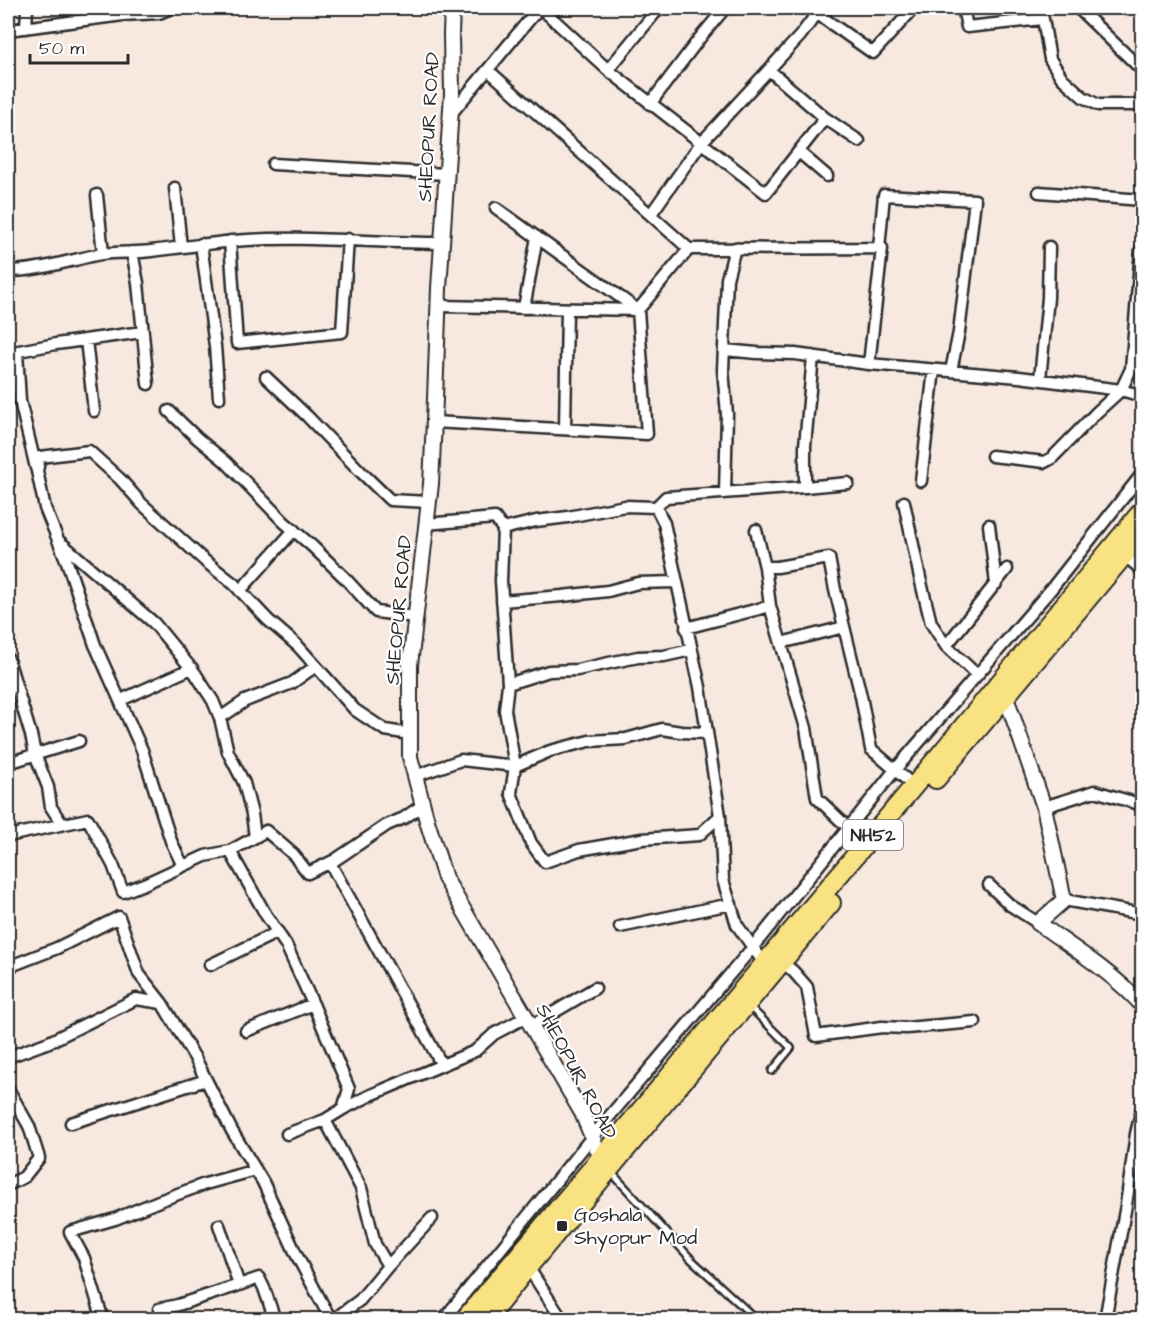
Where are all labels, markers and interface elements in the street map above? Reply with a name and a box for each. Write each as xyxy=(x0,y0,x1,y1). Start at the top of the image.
scale bar xyxy=(30,27,128,65)
text: 50 m xyxy=(39,36,84,61)
street label: SHEOPUR ROAD xyxy=(411,51,447,203)
street label: SHEOPUR ROAD xyxy=(379,534,419,686)
road number: NH52 xyxy=(843,820,903,850)
street label: SHEOPUR ROAD xyxy=(529,999,624,1144)
place label: Goshala Shyopur Mod xyxy=(574,1201,697,1253)
marker: Goshala Shyopur Mod xyxy=(555,1219,569,1233)

